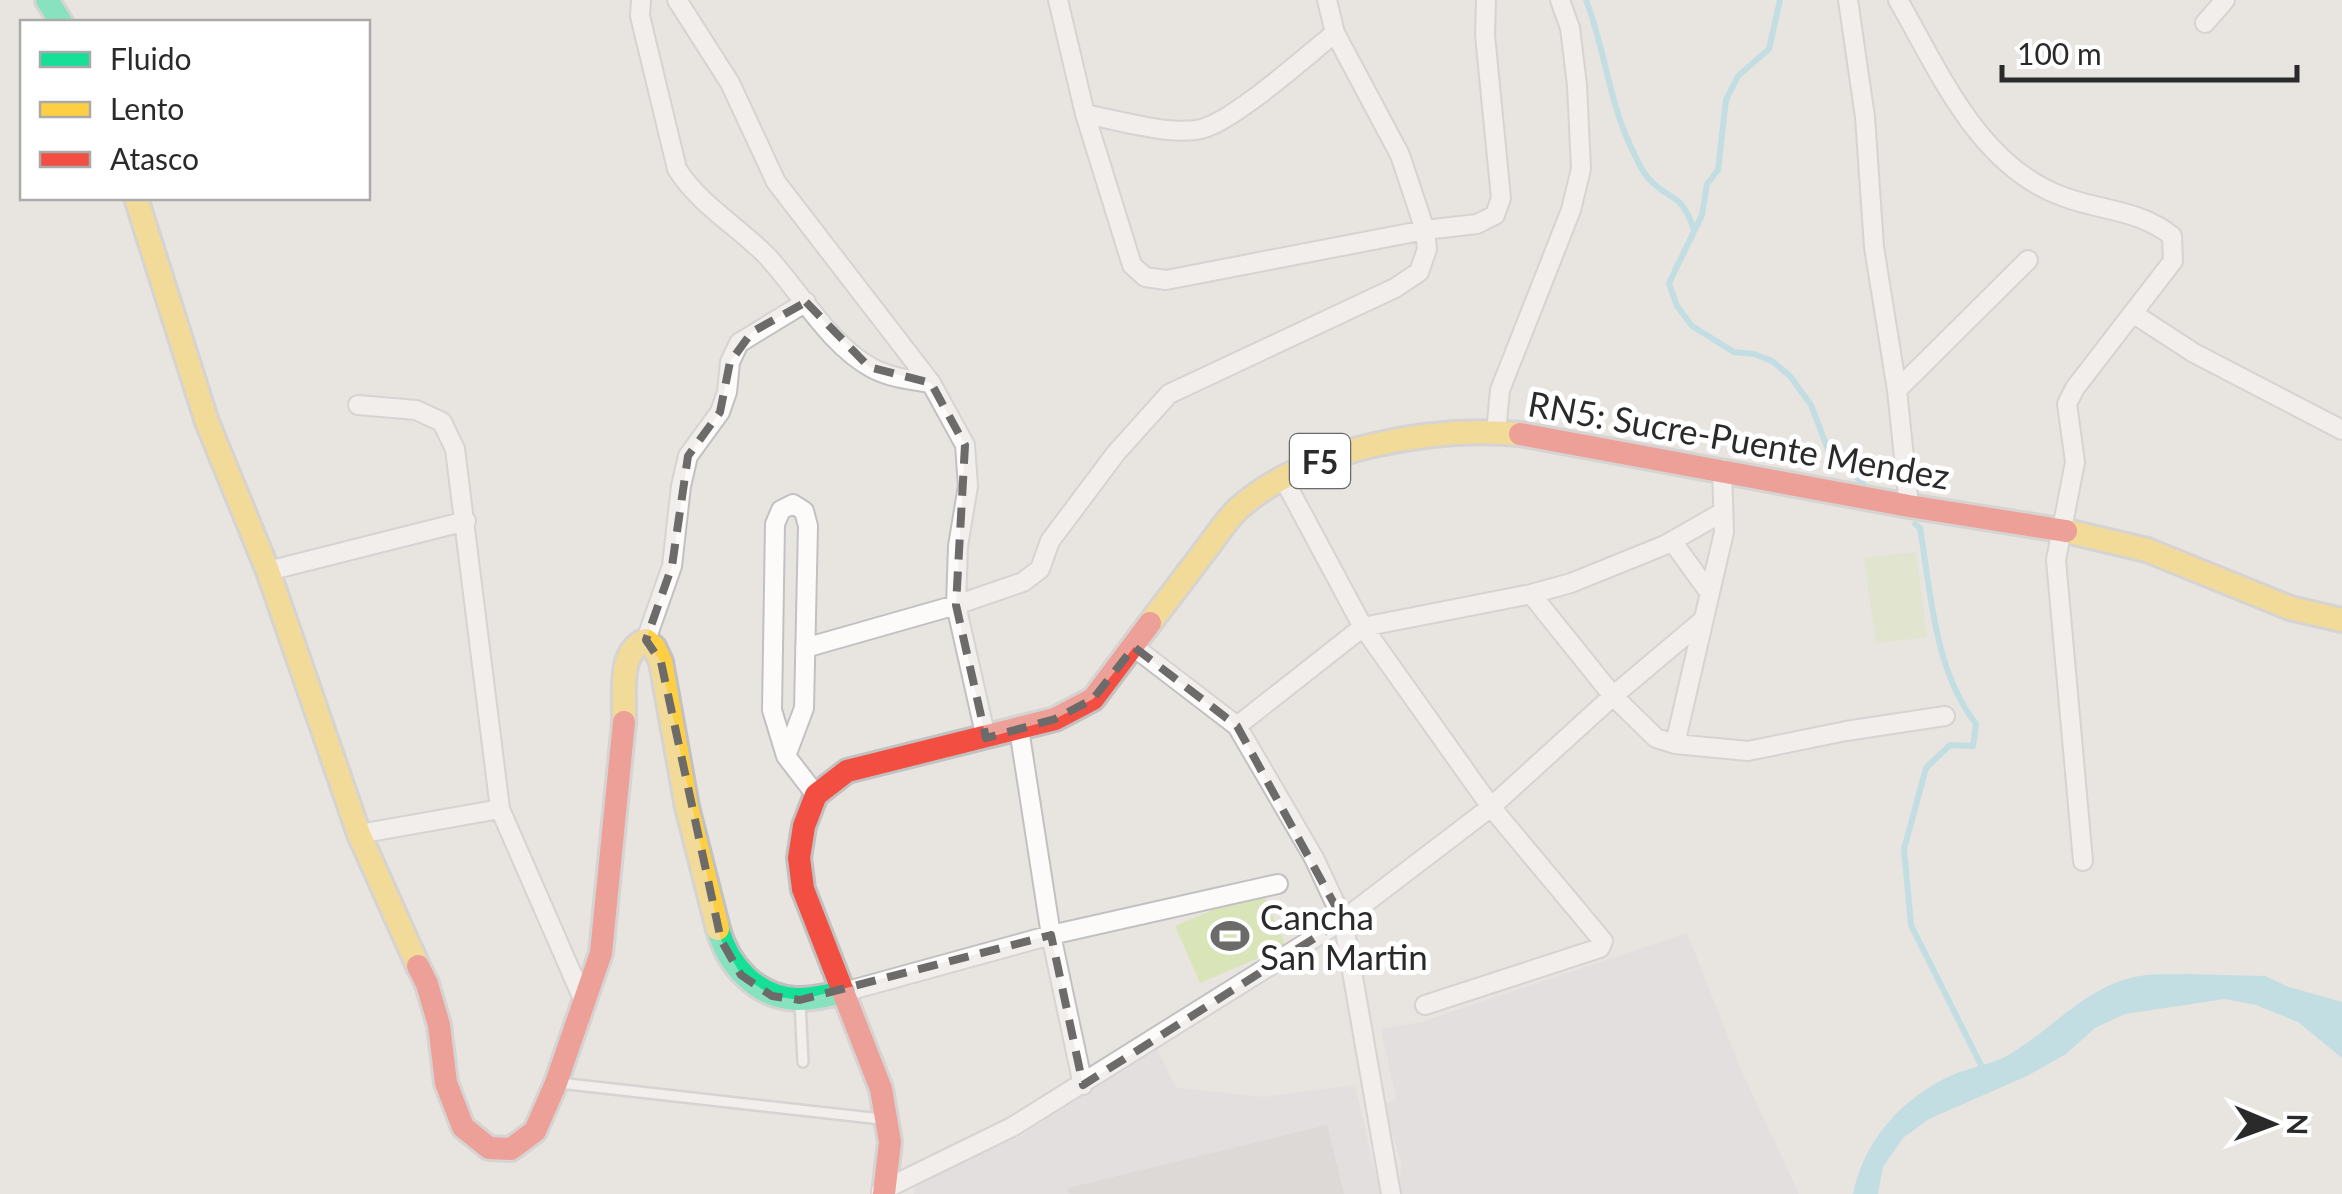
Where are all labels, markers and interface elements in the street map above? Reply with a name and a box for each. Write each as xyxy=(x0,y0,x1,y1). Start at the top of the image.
legend xyxy=(20,20,370,200)
scale bar xyxy=(2002,20,2297,82)
text: 100 m xyxy=(2017,35,2102,71)
text: Fluido xyxy=(110,40,192,76)
text: Lento xyxy=(110,90,184,126)
text: Atasco xyxy=(110,140,199,176)
street label: RN5: Sucre-Puente Mendez xyxy=(1525,381,1953,497)
road number: F5 xyxy=(1290,434,1350,488)
place label: Cancha San Martin xyxy=(1260,895,1428,977)
sports icon: Cancha San Martin xyxy=(1209,915,1251,957)
north arrow xyxy=(2222,1074,2322,1174)
text: N xyxy=(2281,1113,2315,1136)

